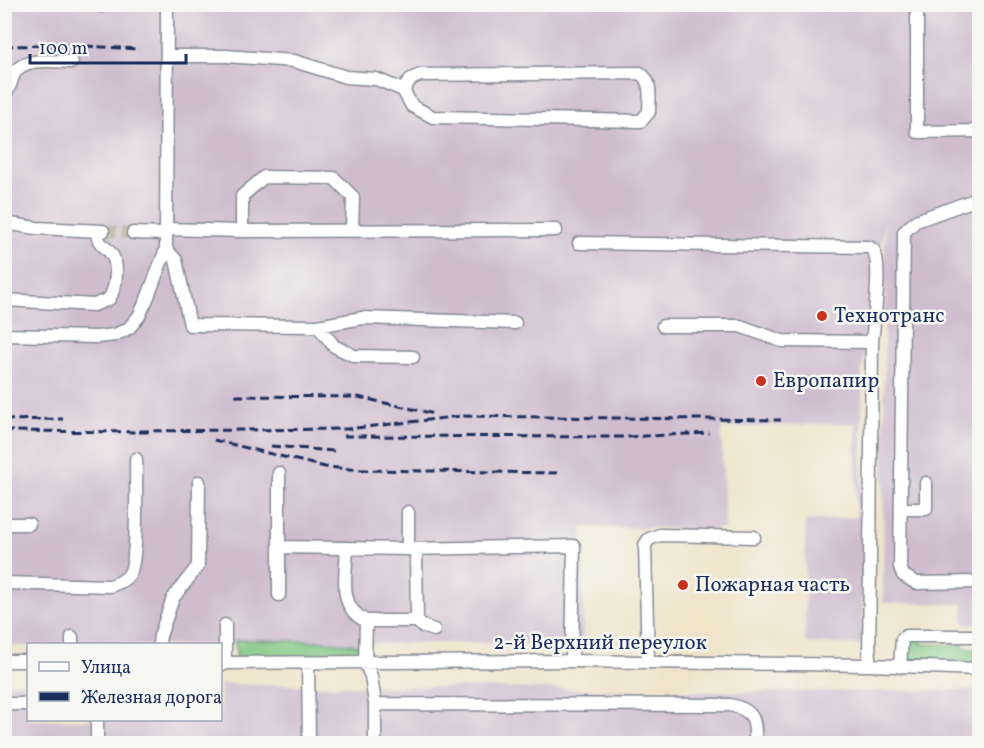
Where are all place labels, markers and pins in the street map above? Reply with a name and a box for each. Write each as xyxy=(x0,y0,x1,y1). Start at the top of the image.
place label: Технотранс xyxy=(834,302,945,331)
marker: Технотранс xyxy=(815,309,829,323)
place label: Европапир xyxy=(773,367,879,396)
marker: Европапир xyxy=(754,374,768,388)
place label: Пожарная часть xyxy=(695,571,850,600)
marker: Пожарная часть xyxy=(676,578,690,592)

